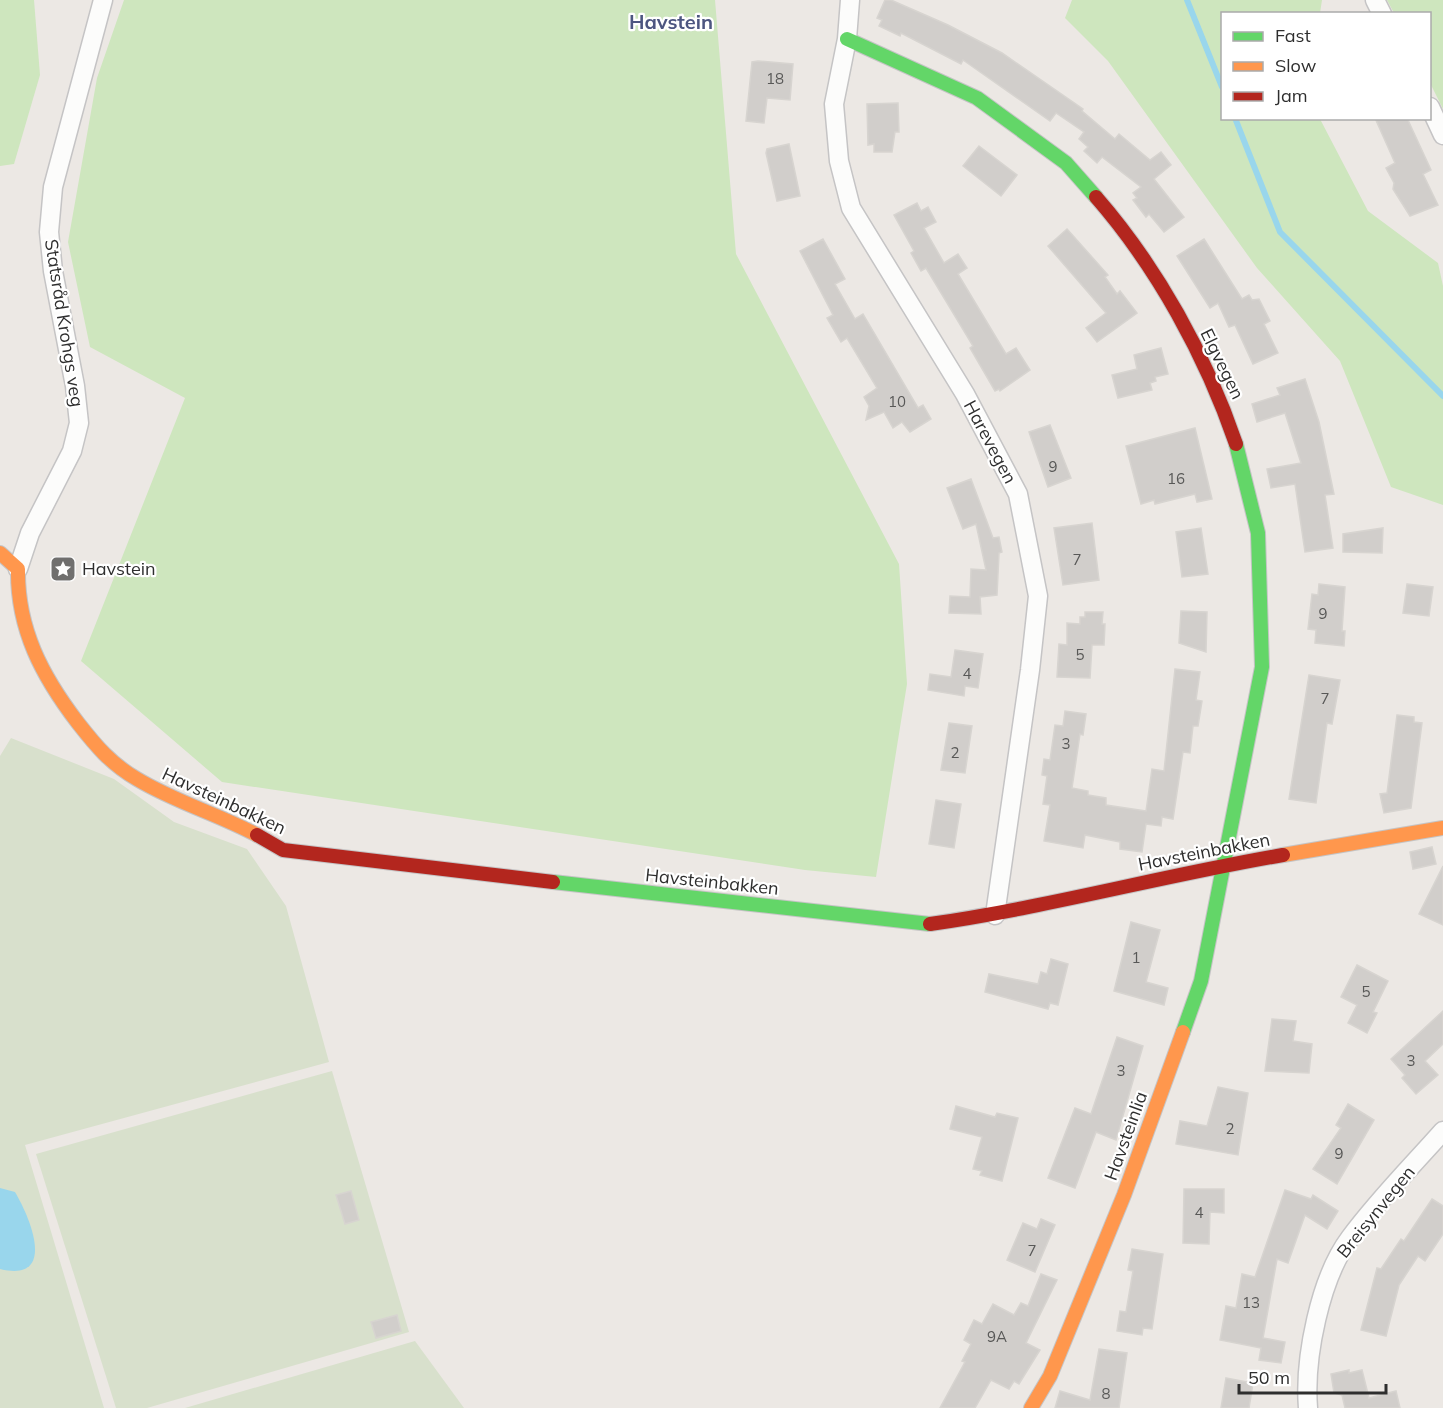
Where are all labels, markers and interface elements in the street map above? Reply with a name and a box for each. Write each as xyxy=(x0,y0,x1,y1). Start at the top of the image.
district label: Havstein xyxy=(629,9,713,34)
legend xyxy=(1221,12,1431,120)
text: Fast xyxy=(1275,24,1311,47)
text: Slow xyxy=(1275,54,1317,77)
house number: 18 xyxy=(766,69,784,88)
text: Jam xyxy=(1275,84,1308,107)
street label: Statsråd Krohgs veg xyxy=(40,237,89,408)
street label: Elgvegen xyxy=(1195,325,1249,403)
house number: 10 xyxy=(888,392,906,411)
street label: Harevegen xyxy=(959,396,1022,487)
house number: 9 xyxy=(1048,457,1058,476)
house number: 16 xyxy=(1167,469,1185,488)
house number: 7 xyxy=(1072,550,1082,569)
place icon: Havstein xyxy=(48,554,78,584)
place label: Havstein xyxy=(82,557,156,580)
house number: 9 xyxy=(1318,604,1328,623)
house number: 5 xyxy=(1075,645,1085,664)
house number: 4 xyxy=(962,664,972,683)
house number: 7 xyxy=(1320,689,1330,708)
house number: 3 xyxy=(1061,734,1071,753)
house number: 2 xyxy=(950,743,960,762)
street label: Havsteinbakken xyxy=(159,762,290,839)
street label: Havsteinbakken xyxy=(1136,827,1272,876)
street label: Havsteinbakken xyxy=(644,863,780,900)
house number: 1 xyxy=(1131,948,1141,967)
house number: 5 xyxy=(1361,982,1371,1001)
house number: 3 xyxy=(1406,1051,1416,1070)
house number: 3 xyxy=(1116,1061,1126,1080)
street label: Havsteinlia xyxy=(1099,1088,1152,1183)
house number: 2 xyxy=(1225,1119,1235,1138)
house number: 9 xyxy=(1334,1144,1344,1163)
street label: Breisynvegen xyxy=(1331,1161,1420,1262)
house number: 4 xyxy=(1194,1203,1204,1222)
house number: 7 xyxy=(1027,1241,1037,1260)
house number: 13 xyxy=(1242,1293,1260,1312)
house number: 9A xyxy=(987,1327,1007,1346)
scale bar xyxy=(1239,1357,1386,1395)
text: 50 m xyxy=(1248,1366,1290,1389)
house number: 8 xyxy=(1101,1384,1111,1403)

